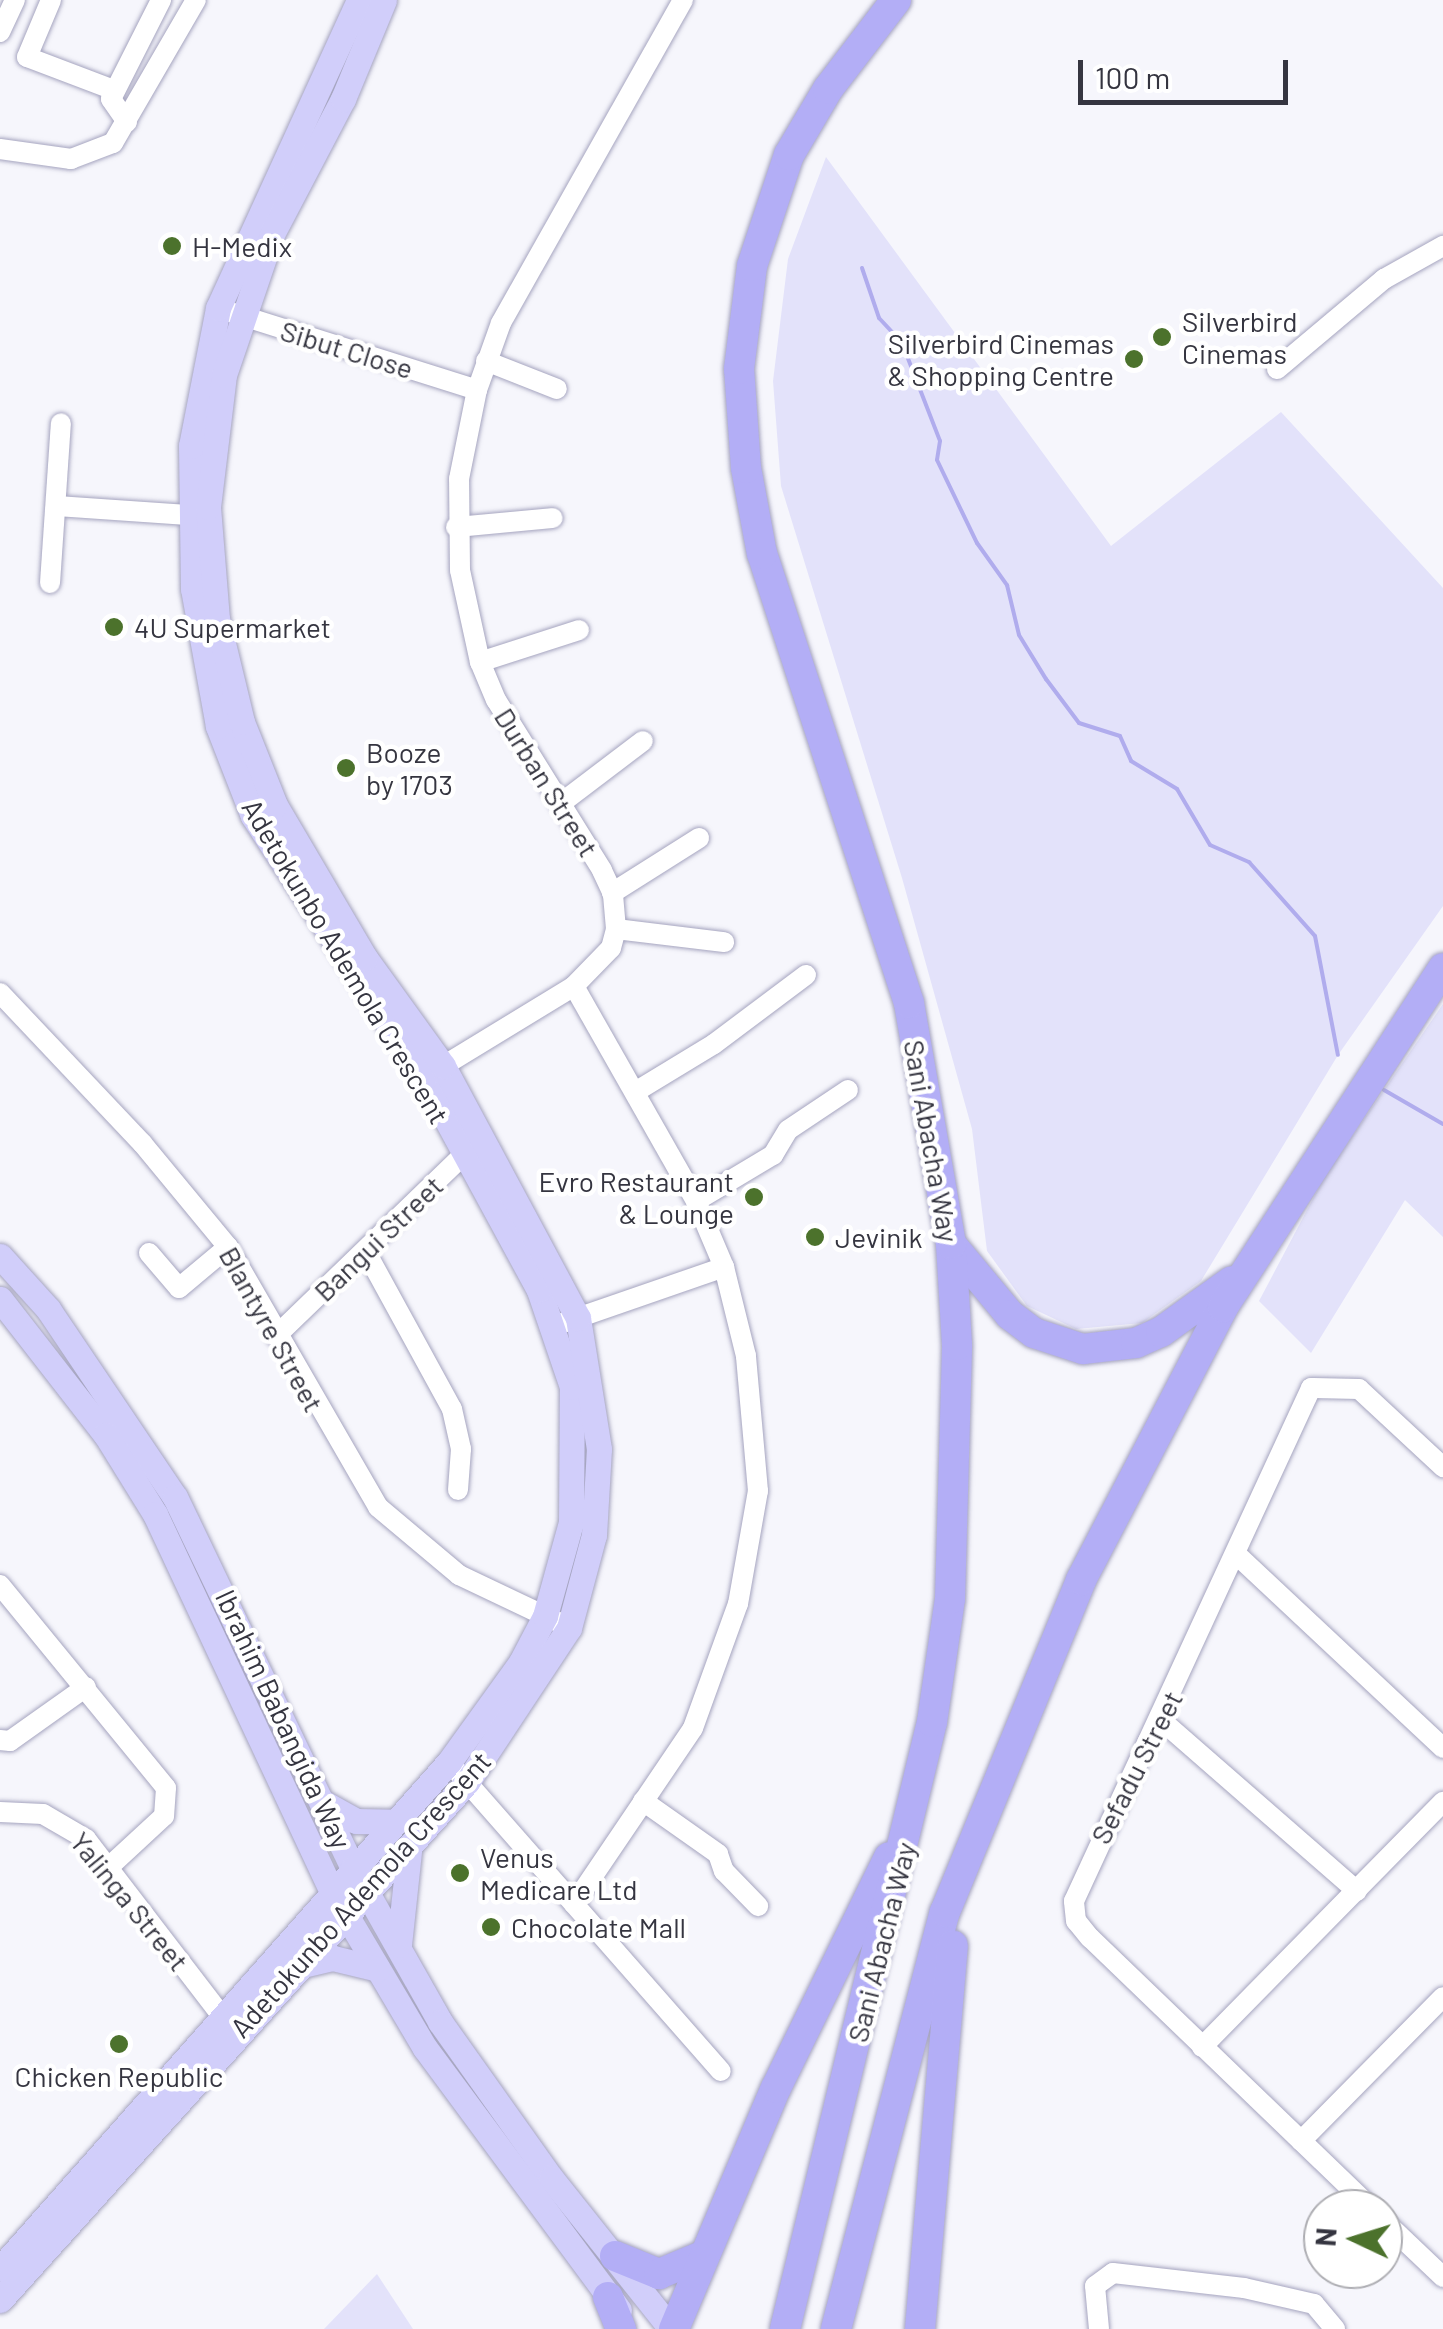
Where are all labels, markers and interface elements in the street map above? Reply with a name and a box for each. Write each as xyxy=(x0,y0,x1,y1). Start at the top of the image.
scale bar xyxy=(1083,40,1293,102)
text: 100 m xyxy=(1095,59,1170,95)
place label: H-Medix xyxy=(192,229,292,263)
marker: H-Medix xyxy=(161,235,183,257)
place label: Silverbird Cinemas xyxy=(1182,304,1298,370)
street label: Sibut Close xyxy=(277,313,417,385)
place label: Silverbird Cinemas & Shopping Centre xyxy=(888,326,1114,392)
marker: Silverbird Cinemas xyxy=(1151,326,1173,348)
marker: Silverbird Cinemas & Shopping Centre xyxy=(1123,348,1145,370)
place label: 4U Supermarket xyxy=(134,610,331,644)
marker: 4U Supermarket xyxy=(103,616,125,638)
street label: Durban Street xyxy=(488,702,606,862)
place label: Booze by 1703 xyxy=(366,735,453,801)
marker: Booze by 1703 xyxy=(335,757,357,779)
street label: Adetokunbo Ademola Crescent xyxy=(236,792,456,1130)
street label: Sani Abacha Way xyxy=(898,1037,966,1245)
place label: Evro Restaurant & Lounge xyxy=(538,1164,734,1230)
street label: Bangui Street xyxy=(307,1168,449,1308)
marker: Evro Restaurant & Lounge xyxy=(743,1186,765,1208)
place label: Jevinik xyxy=(835,1220,922,1254)
marker: Jevinik xyxy=(804,1226,826,1248)
street label: Blantyre Street xyxy=(213,1241,331,1417)
street label: Ibrahim Babangida Way xyxy=(209,1584,359,1854)
street label: Sefadu Street xyxy=(1083,1685,1189,1849)
street label: Adetokunbo Ademola Crescent xyxy=(223,1744,497,2044)
street label: Yalinga Street xyxy=(64,1825,196,1977)
street label: Sani Abacha Way xyxy=(840,1839,922,2045)
place label: Venus Medicare Ltd xyxy=(480,1840,637,1906)
marker: Venus Medicare Ltd xyxy=(449,1862,471,1884)
place label: Chocolate Mall xyxy=(511,1910,686,1944)
marker: Chocolate Mall xyxy=(480,1916,502,1938)
marker: Chicken Republic xyxy=(108,2033,130,2055)
place label: Chicken Republic xyxy=(15,2059,223,2093)
north arrow xyxy=(1303,2189,1403,2289)
text: N xyxy=(1307,2227,1343,2248)

